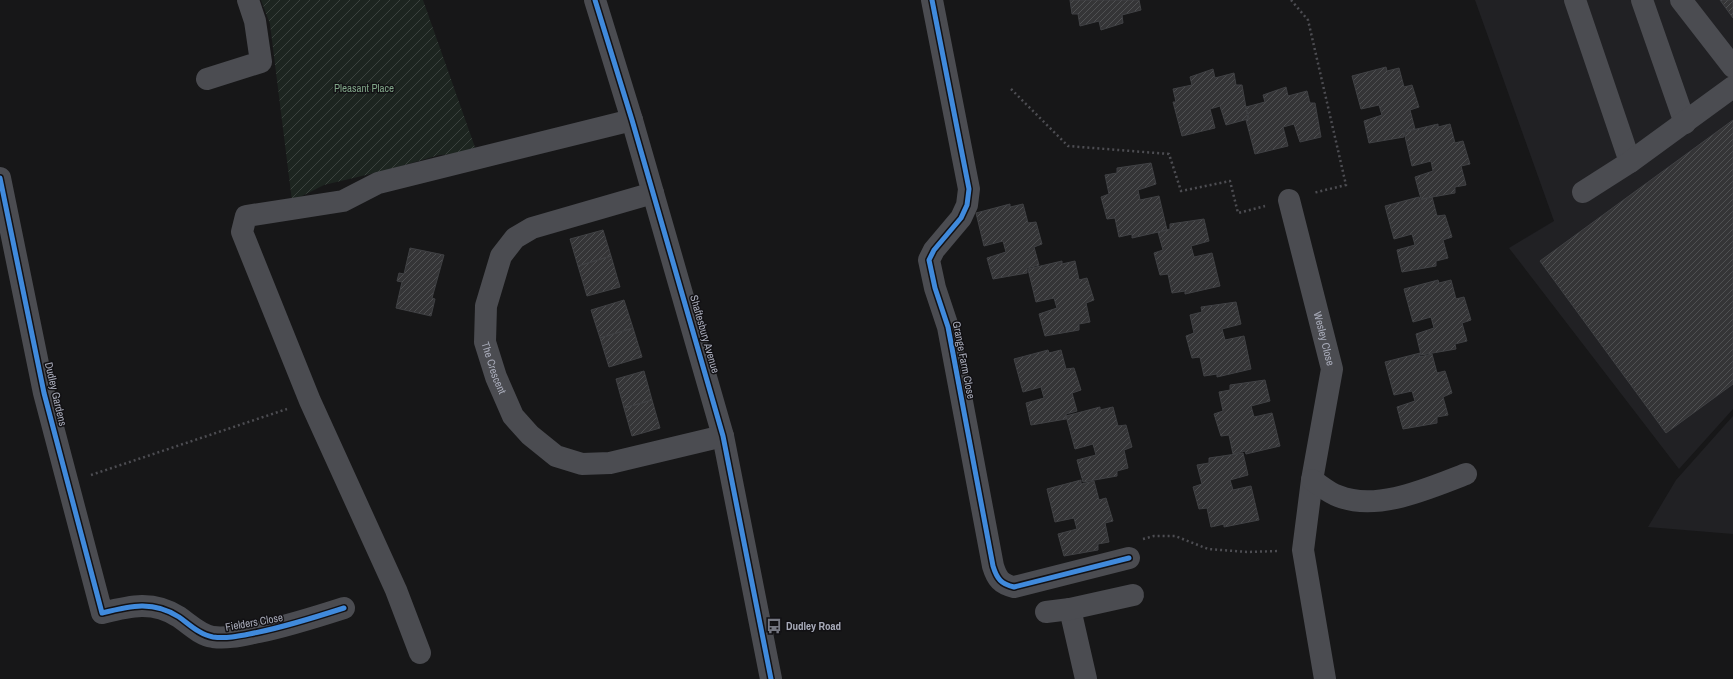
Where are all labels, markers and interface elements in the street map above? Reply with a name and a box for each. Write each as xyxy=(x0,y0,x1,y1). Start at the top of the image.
park label: Pleasant Place xyxy=(334,81,394,95)
street label: Shaftesbury Avenue xyxy=(687,293,723,375)
street label: Wesley Close xyxy=(1311,310,1338,367)
street label: Grange Farm Close xyxy=(950,320,978,400)
street label: The Crescent xyxy=(478,340,510,397)
street label: Dudley Gardens xyxy=(42,361,70,428)
street label: Fielders Close xyxy=(224,610,284,634)
bus stop icon: Dudley Road xyxy=(765,617,783,635)
place label: Dudley Road xyxy=(786,619,841,633)

